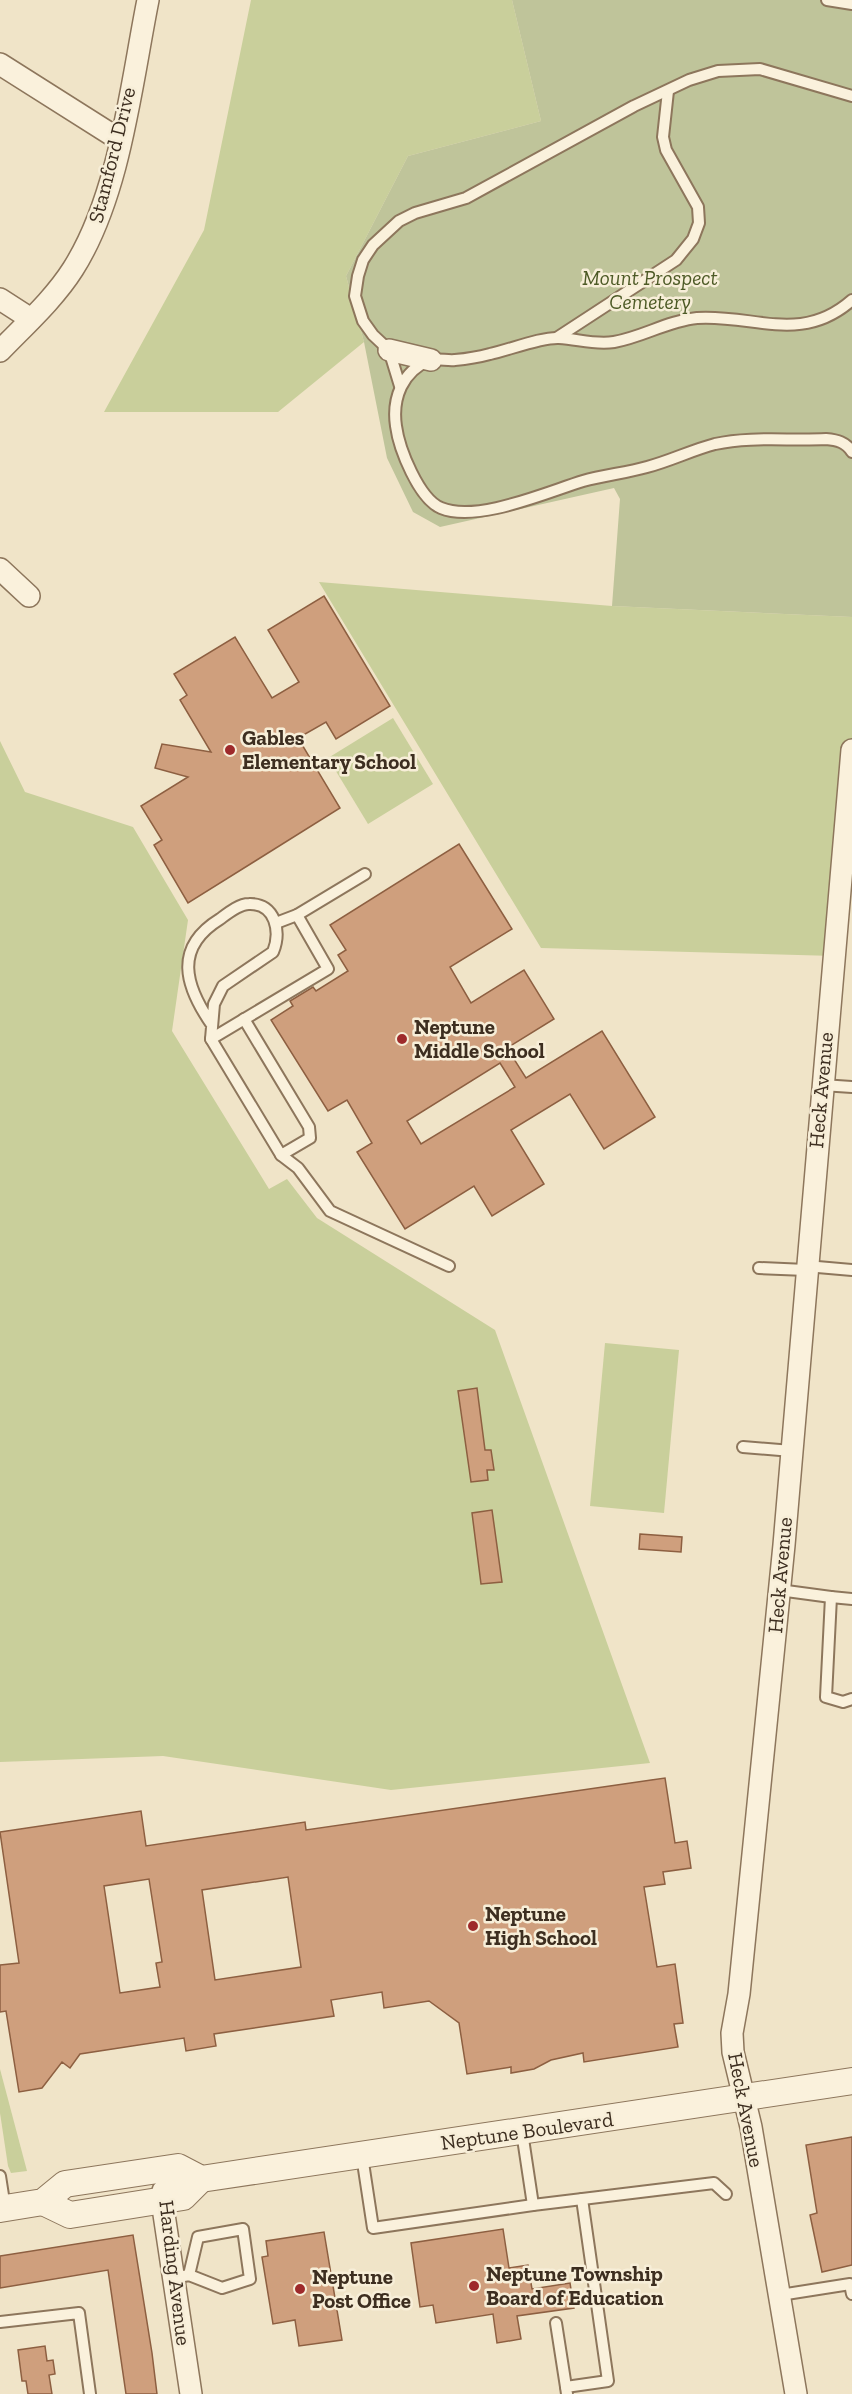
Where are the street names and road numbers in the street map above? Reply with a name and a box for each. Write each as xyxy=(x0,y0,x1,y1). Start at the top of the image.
street label: Stamford Drive xyxy=(83,84,141,225)
street label: Heck Avenue xyxy=(803,1031,838,1149)
street label: Heck Avenue xyxy=(762,1516,797,1634)
street label: Heck Avenue xyxy=(723,2050,770,2170)
street label: Neptune Boulevard xyxy=(439,2106,615,2155)
street label: Harding Avenue xyxy=(154,2199,197,2347)

